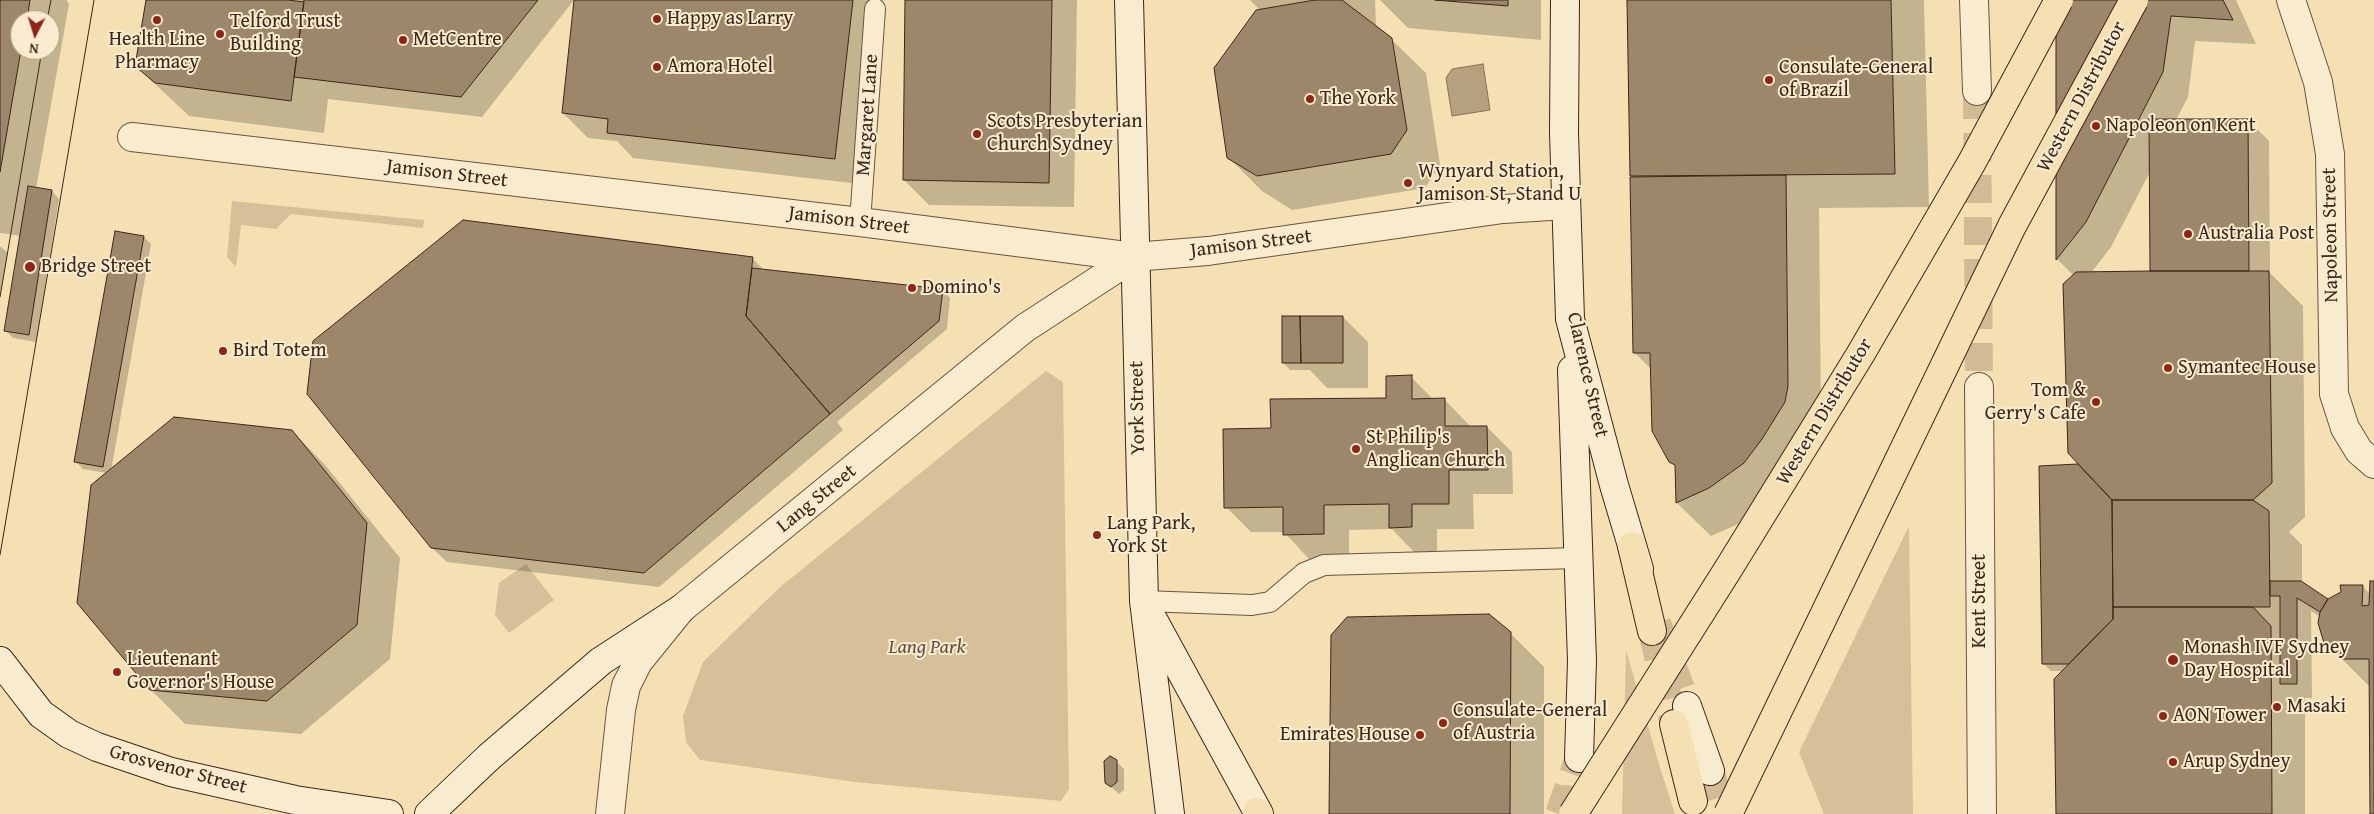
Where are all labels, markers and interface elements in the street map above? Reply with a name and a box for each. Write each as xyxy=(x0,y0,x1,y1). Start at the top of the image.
place label: Happy as Larry xyxy=(667,7,793,31)
north arrow xyxy=(10,10,60,60)
place label: Telford Trust Building xyxy=(230,10,340,57)
marker: Happy as Larry xyxy=(651,13,663,25)
marker: Health Line Pharmacy xyxy=(151,14,163,26)
street label: Western Distributor xyxy=(2032,18,2132,176)
place label: Health Line Pharmacy xyxy=(109,28,205,75)
marker: Telford Trust Building xyxy=(214,28,226,40)
place label: MetCentre xyxy=(413,28,502,52)
marker: MetCentre xyxy=(397,34,409,46)
text: N xyxy=(28,39,39,59)
street label: Margaret Lane xyxy=(852,53,884,177)
place label: Amora Hotel xyxy=(667,55,773,79)
place label: Consulate-General of Brazil xyxy=(1779,56,1933,103)
marker: Amora Hotel xyxy=(651,61,663,73)
marker: Consulate-General of Brazil xyxy=(1763,74,1775,86)
place label: The York xyxy=(1320,87,1396,111)
marker: The York xyxy=(1304,93,1316,105)
place label: Scots Presbyterian Church Sydney xyxy=(987,110,1143,157)
place label: Napoleon on Kent xyxy=(2106,114,2256,138)
marker: Napoleon on Kent xyxy=(2090,120,2102,132)
marker: Scots Presbyterian Church Sydney xyxy=(971,128,983,140)
street label: Jamison Street xyxy=(385,155,509,193)
place label: Wynyard Station, Jamison St, Stand U xyxy=(1418,160,1581,207)
street label: Napoleon Street xyxy=(2318,167,2344,303)
marker: Wynyard Station, Jamison St, Stand U xyxy=(1402,177,1414,189)
street label: Jamison Street xyxy=(787,202,911,240)
place label: Australia Post xyxy=(2198,222,2314,246)
street label: Jamison Street xyxy=(1189,225,1313,263)
marker: Australia Post xyxy=(2182,228,2194,240)
place label: Bridge Street xyxy=(41,255,151,279)
marker: Bridge Street xyxy=(23,260,37,274)
place label: Domino's xyxy=(922,276,1001,300)
marker: Domino's xyxy=(906,282,918,294)
street label: Clarence Street xyxy=(1561,310,1613,440)
street label: Western Distributor xyxy=(1772,334,1878,490)
place label: Bird Totem xyxy=(233,339,326,363)
marker: Bird Totem xyxy=(217,345,229,357)
place label: Symantec House xyxy=(2178,356,2316,380)
street label: York Street xyxy=(1125,361,1151,455)
marker: Symantec House xyxy=(2162,362,2174,374)
place label: Tom & Gerry's Cafe xyxy=(1985,379,2086,426)
marker: Tom & Gerry's Cafe xyxy=(2090,396,2102,408)
place label: St Philip's Anglican Church xyxy=(1366,426,1505,473)
marker: St Philip's Anglican Church xyxy=(1350,443,1362,455)
street label: Lang Street xyxy=(772,460,862,538)
place label: Lang Park, York St xyxy=(1107,512,1195,559)
marker: Lang Park, York St xyxy=(1091,529,1103,541)
street label: Kent Street xyxy=(1968,554,1992,648)
park label: Lang Park xyxy=(888,636,966,660)
place label: Monash IVF Sydney Day Hospital xyxy=(2184,636,2349,683)
place label: Lieutenant Governor's House xyxy=(127,648,274,695)
marker: Monash IVF Sydney Day Hospital xyxy=(2166,653,2180,667)
marker: Lieutenant Governor's House xyxy=(111,666,123,678)
place label: Masaki xyxy=(2287,695,2346,719)
place label: Consulate-General of Austria xyxy=(1453,699,1607,746)
marker: Masaki xyxy=(2271,701,2283,713)
place label: AON Tower xyxy=(2173,704,2266,728)
marker: AON Tower xyxy=(2157,710,2169,722)
marker: Consulate-General of Austria xyxy=(1437,717,1449,729)
place label: Emirates House xyxy=(1280,723,1410,747)
marker: Emirates House xyxy=(1414,729,1426,741)
street label: Grosvenor Street xyxy=(107,740,249,800)
place label: Arup Sydney xyxy=(2183,750,2290,774)
marker: Arup Sydney xyxy=(2167,756,2179,768)

